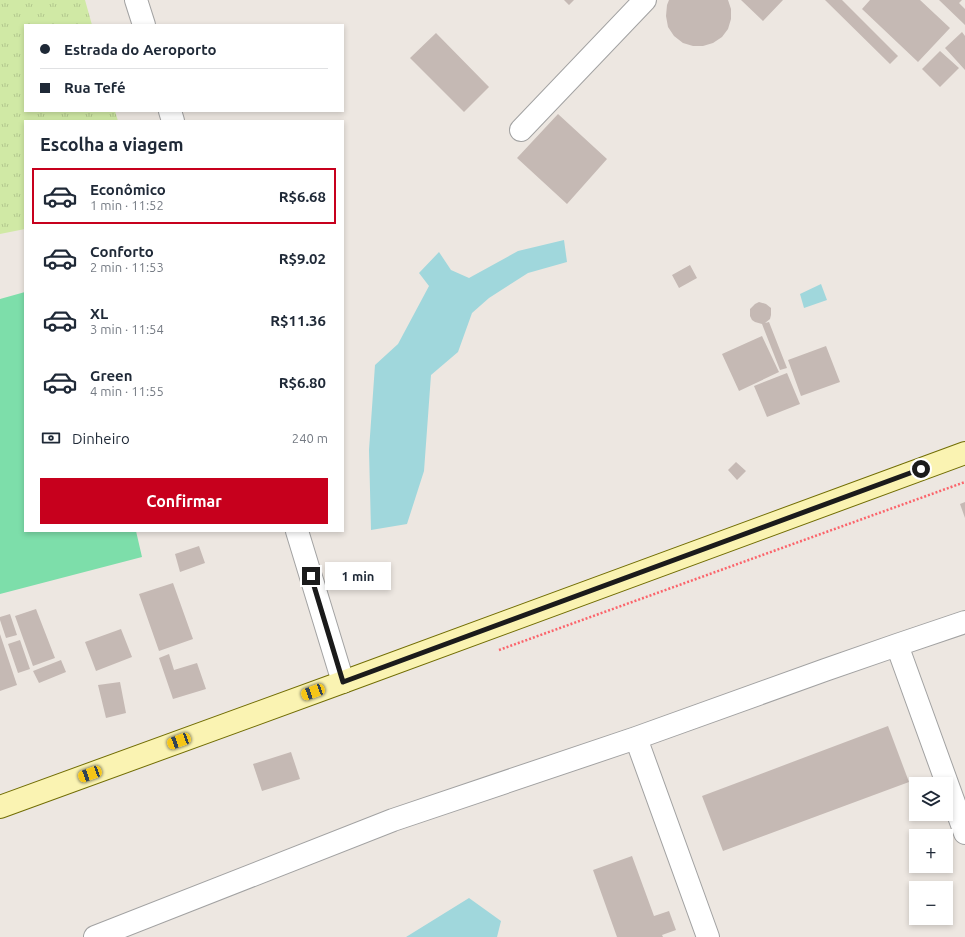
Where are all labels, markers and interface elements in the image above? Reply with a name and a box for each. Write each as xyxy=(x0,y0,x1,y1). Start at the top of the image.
text: Estrada do Aeroporto xyxy=(64,41,217,58)
text: Rua Tefé xyxy=(64,79,126,96)
text: Escolha a viagem xyxy=(40,134,184,154)
icon: car xyxy=(42,178,78,214)
text: Econômico xyxy=(90,181,166,198)
text: R$6.68 xyxy=(279,188,326,205)
text: 1 min · 11:52 xyxy=(90,198,164,212)
icon: car xyxy=(42,240,78,276)
text: Conforto xyxy=(90,243,154,260)
text: R$9.02 xyxy=(279,250,326,267)
text: 2 min · 11:53 xyxy=(90,260,164,274)
icon: car xyxy=(42,302,78,338)
text: XL xyxy=(90,305,108,322)
text: R$11.36 xyxy=(270,312,326,329)
text: 3 min · 11:54 xyxy=(90,322,164,336)
icon: car xyxy=(42,364,78,400)
text: Green xyxy=(90,367,132,384)
text: R$6.80 xyxy=(279,374,326,391)
text: 4 min · 11:55 xyxy=(90,384,164,398)
icon: cash xyxy=(40,427,62,449)
text: Dinheiro xyxy=(72,430,130,447)
text: 240 m xyxy=(292,431,328,445)
route start xyxy=(912,460,930,478)
button: Confirmar xyxy=(40,478,328,524)
callout: 1 min xyxy=(325,562,391,590)
route end xyxy=(302,567,320,585)
text: 1 min xyxy=(342,569,374,583)
car xyxy=(300,682,326,702)
car xyxy=(166,731,192,751)
car xyxy=(77,764,103,784)
map controls xyxy=(909,777,953,925)
button: layers xyxy=(909,777,953,821)
button: + xyxy=(909,829,953,873)
button: − xyxy=(909,881,953,925)

